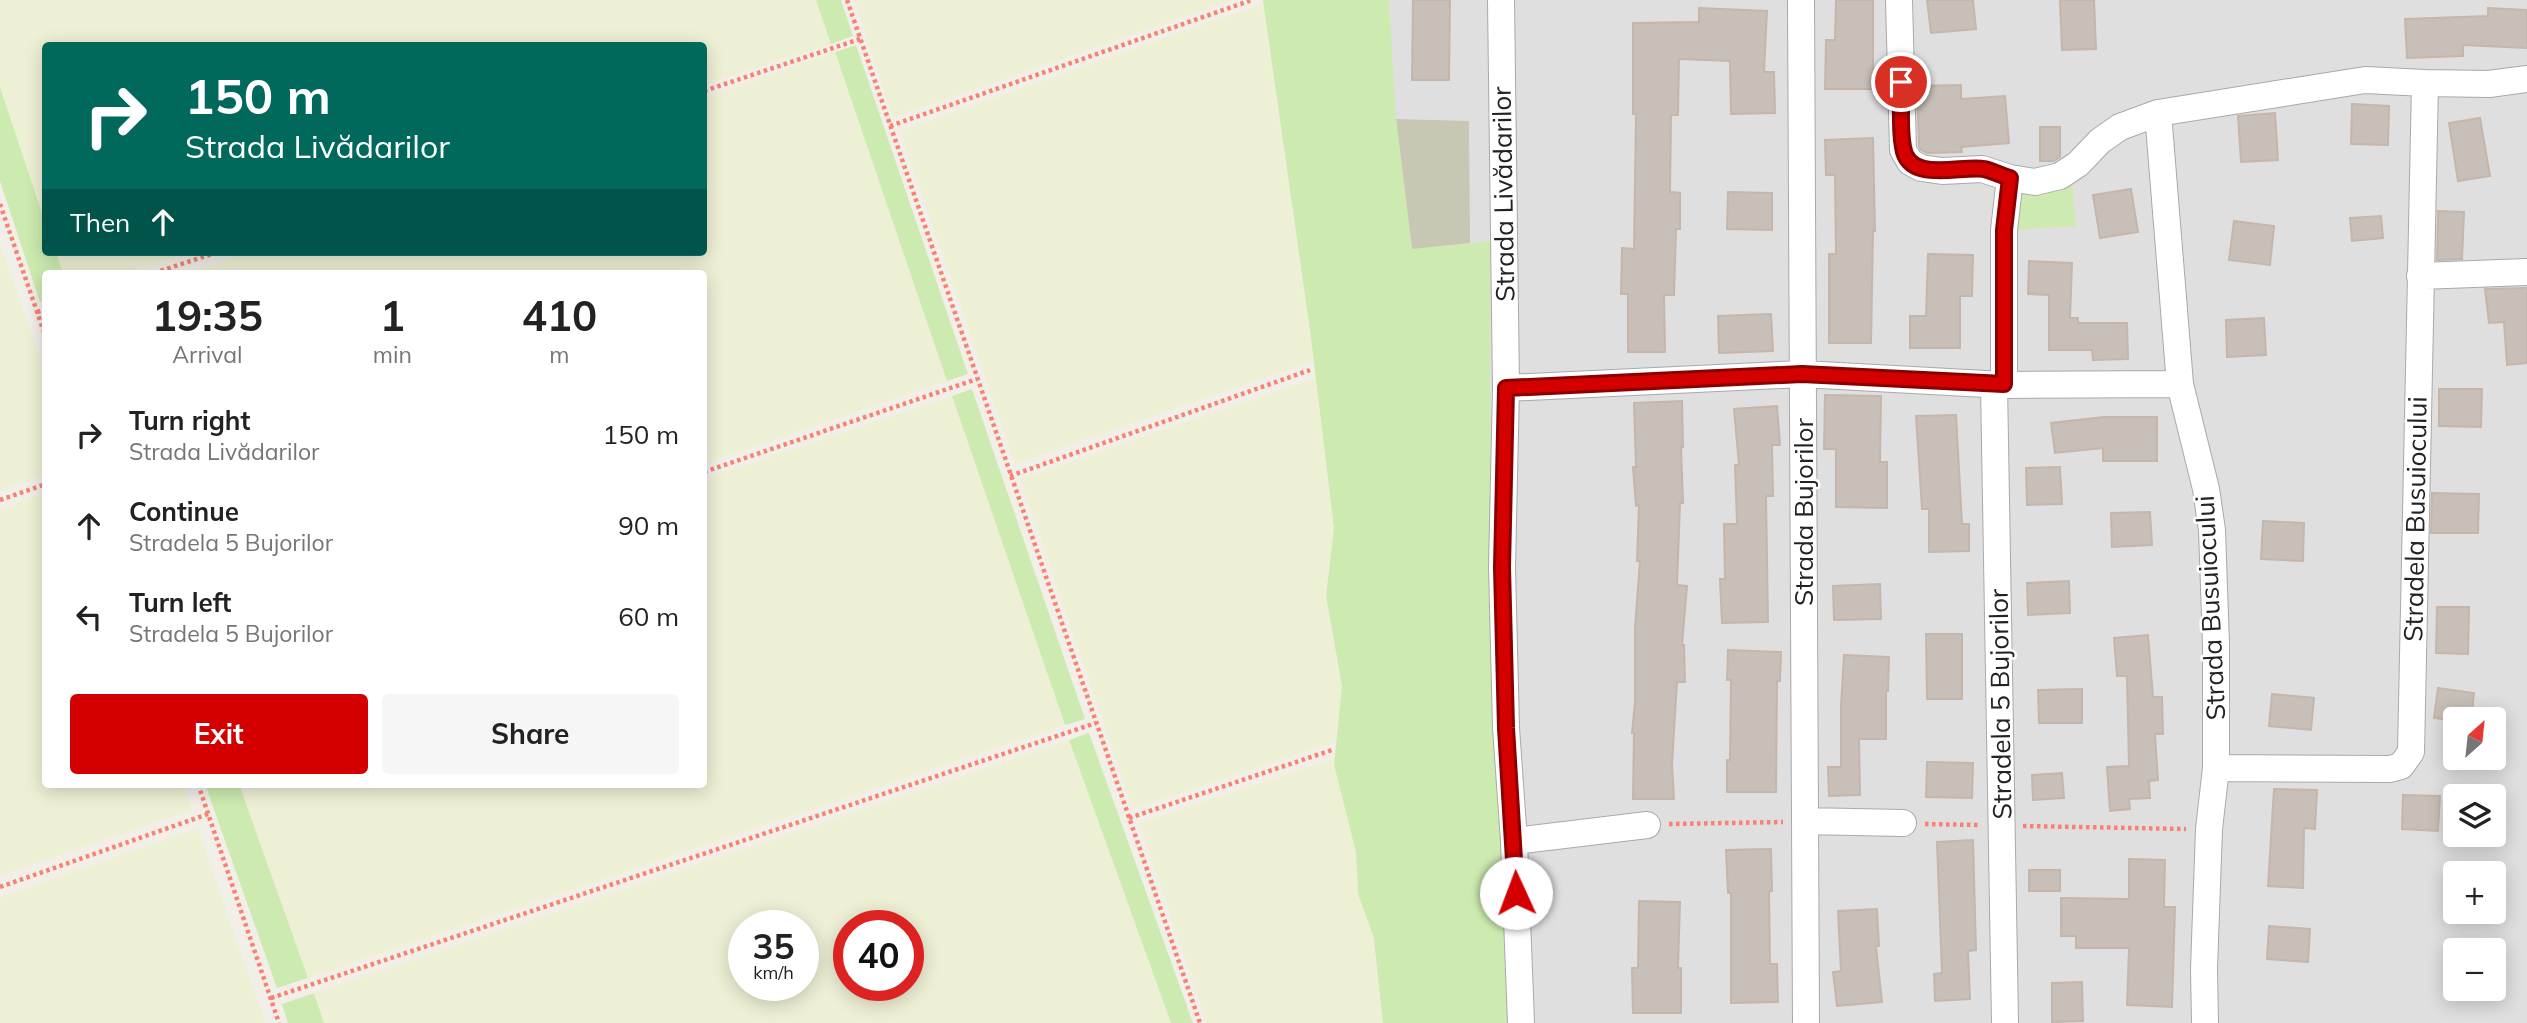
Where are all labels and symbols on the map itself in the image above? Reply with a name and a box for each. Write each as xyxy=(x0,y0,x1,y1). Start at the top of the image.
pin xyxy=(1871,52,1931,112)
street label: Strada Livădarilor xyxy=(1485,86,1521,302)
street label: Stradela Busuiocului xyxy=(2396,396,2434,642)
street label: Strada Bujorilor xyxy=(1787,417,1820,606)
street label: Strada Busuiocului xyxy=(2188,495,2232,721)
street label: Stradela 5 Bujorilor xyxy=(1981,588,2019,820)
north arrow xyxy=(2443,707,2506,770)
position arrow xyxy=(1479,856,1553,930)
speed limit sign: 40 xyxy=(833,910,924,1001)

